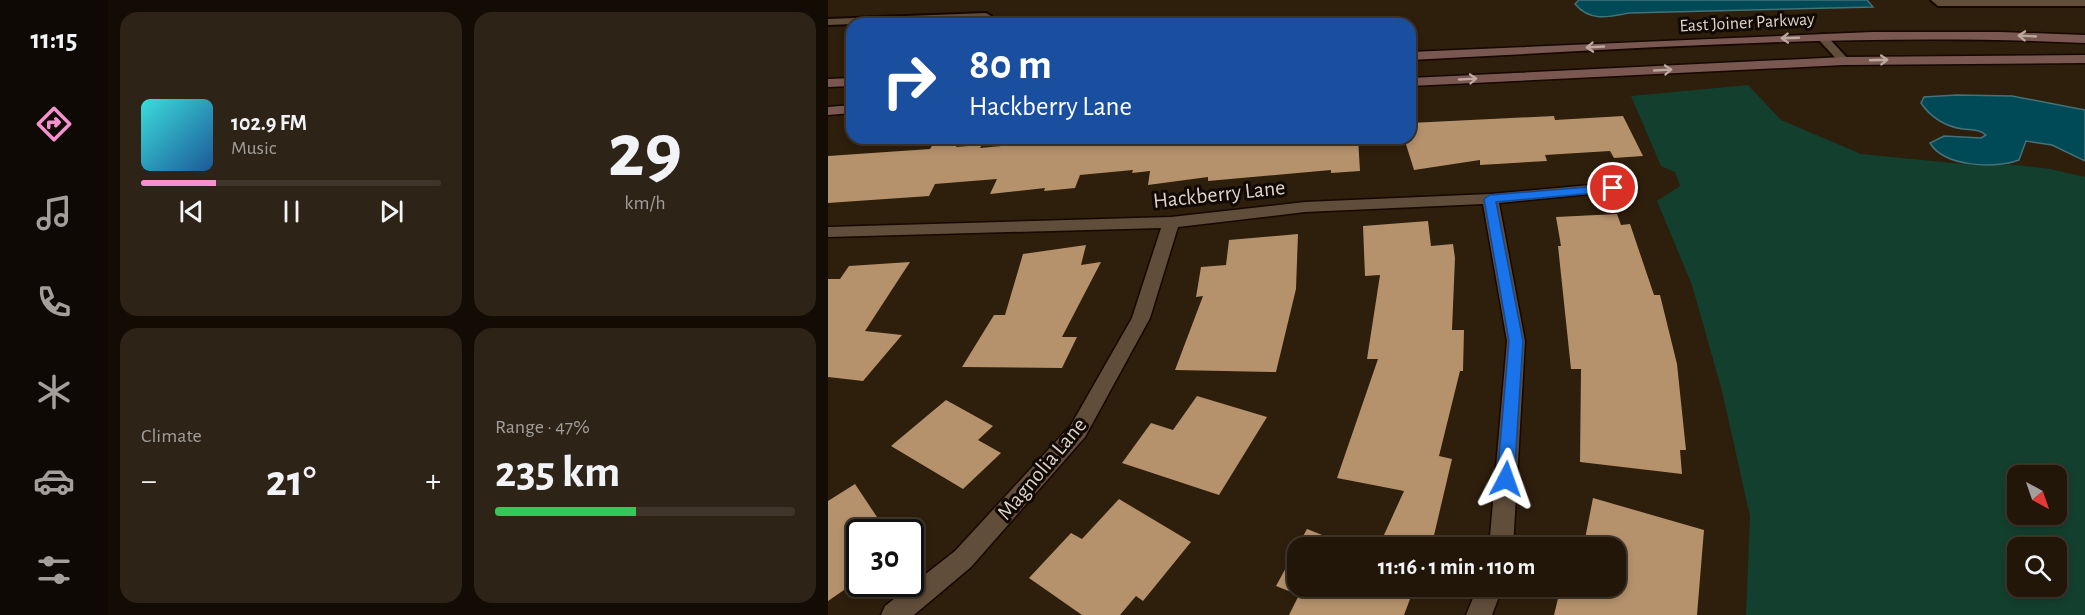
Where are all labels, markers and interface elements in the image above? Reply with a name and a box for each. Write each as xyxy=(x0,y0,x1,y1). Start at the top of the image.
street label: East Joiner Parkway xyxy=(1679,10,1815,36)
text: 11:15 xyxy=(30,26,78,53)
one-way arrow xyxy=(2017,31,2037,42)
one-way arrow xyxy=(1780,32,1800,43)
one-way arrow xyxy=(1585,41,1605,52)
icon: right xyxy=(870,42,948,120)
text: 80 m xyxy=(969,44,1052,86)
one-way arrow xyxy=(1868,55,1888,66)
one-way arrow xyxy=(1653,64,1673,75)
one-way arrow xyxy=(1458,74,1478,85)
text: Hackberry Lane xyxy=(969,93,1132,120)
icon: directions xyxy=(33,103,75,145)
text: 102.9 FM xyxy=(231,112,307,134)
text: 29 xyxy=(608,113,682,191)
text: Music xyxy=(231,138,277,158)
pin xyxy=(1587,162,1638,213)
icon: arrive xyxy=(1596,171,1629,204)
street label: Hackberry Lane xyxy=(1152,176,1286,212)
icon: music xyxy=(33,192,75,234)
text: km/h xyxy=(624,193,666,213)
icon: previous xyxy=(175,195,208,228)
icon: pause xyxy=(275,195,308,228)
icon: next xyxy=(375,195,408,228)
icon: phone xyxy=(33,281,75,323)
icon: climate xyxy=(33,371,75,413)
street label: Magnolia Lane xyxy=(993,414,1090,524)
text: Range · 47% xyxy=(495,417,590,437)
text: Climate xyxy=(141,426,202,446)
position arrow xyxy=(1474,447,1538,511)
text: 235 km xyxy=(495,450,620,495)
text: 21° xyxy=(266,459,316,504)
icon: car xyxy=(33,460,75,502)
text: − xyxy=(141,465,157,498)
text: + xyxy=(425,465,441,498)
north arrow xyxy=(2007,465,2067,525)
map controls xyxy=(2007,465,2067,597)
speed limit sign: 30 xyxy=(846,519,924,597)
button: search xyxy=(2007,537,2067,597)
icon: filters xyxy=(33,549,75,591)
text: 11:16 · 1 min · 110 m xyxy=(1378,556,1535,578)

